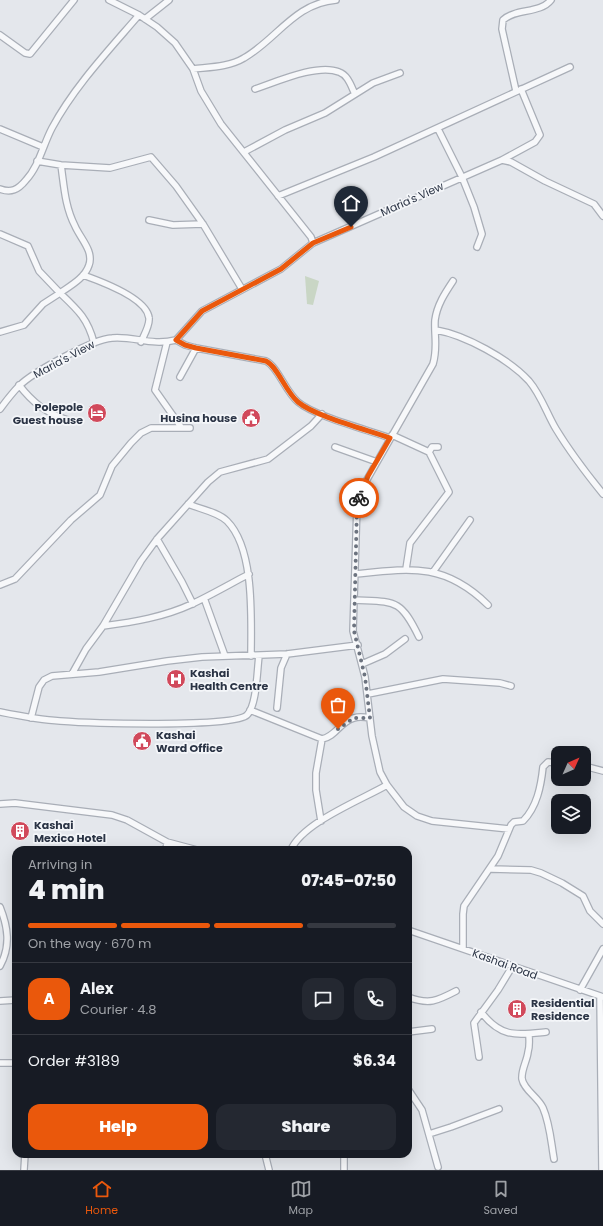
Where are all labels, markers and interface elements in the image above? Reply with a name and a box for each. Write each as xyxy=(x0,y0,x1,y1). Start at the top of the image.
street label: Maria's View xyxy=(378,178,446,220)
pin xyxy=(334,186,368,227)
icon: home xyxy=(340,192,362,214)
street label: Maria's View xyxy=(30,336,98,382)
place label: Polepole Guest house xyxy=(13,399,83,428)
hotel icon: Polepole Guest house xyxy=(86,402,108,424)
public building icon: Husina house xyxy=(240,407,262,429)
place label: Husina house xyxy=(160,410,237,426)
courier xyxy=(339,478,379,518)
icon: bike xyxy=(348,487,370,509)
place label: Kashai Health Centre xyxy=(190,665,268,694)
hospital icon: Kashai Health Centre xyxy=(165,668,187,690)
pin xyxy=(321,688,355,729)
icon: bag xyxy=(327,694,349,716)
place label: Kashai Ward Office xyxy=(156,727,223,756)
public building icon: Kashai Ward Office xyxy=(131,730,153,752)
north arrow xyxy=(551,746,591,786)
map controls xyxy=(551,746,591,834)
button: layers xyxy=(551,794,591,834)
place label: Kashai Mexico Hotel xyxy=(34,817,106,846)
building icon: Kashai Mexico Hotel xyxy=(9,820,31,842)
text: Arriving in xyxy=(28,855,92,874)
text: 07:45–07:50 xyxy=(301,870,396,891)
text: 4 min xyxy=(28,872,105,908)
text: On the way · 670 m xyxy=(28,934,151,953)
street label: Kashai Road xyxy=(470,945,540,983)
text: Alex xyxy=(80,978,114,999)
button: chat xyxy=(302,978,344,1020)
button: phone xyxy=(354,978,396,1020)
text: A xyxy=(43,988,55,1009)
place label: Residential Residence xyxy=(531,995,594,1024)
building icon: Residential Residence xyxy=(506,998,528,1020)
text: Courier · 4.8 xyxy=(80,1000,156,1019)
text: Order #3189 xyxy=(28,1050,120,1071)
text: $6.34 xyxy=(353,1050,396,1071)
button: Help xyxy=(28,1104,208,1150)
button: Share xyxy=(216,1104,396,1150)
tab: Home xyxy=(85,1178,118,1219)
tab: Map xyxy=(289,1178,313,1219)
tab: Saved xyxy=(483,1178,518,1219)

